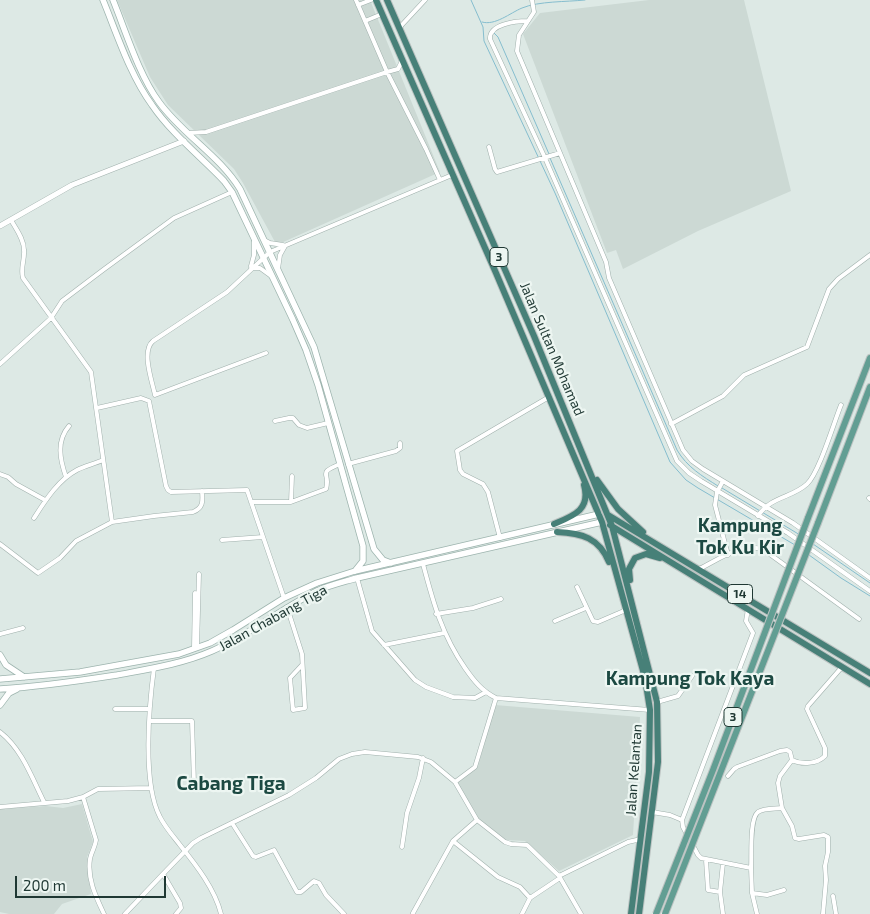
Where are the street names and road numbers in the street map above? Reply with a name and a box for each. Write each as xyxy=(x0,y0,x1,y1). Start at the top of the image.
road number: 3 xyxy=(490,248,508,266)
street label: Jalan Sultan Mohamad xyxy=(516,280,588,418)
street label: Jalan Chabang Tiga xyxy=(216,581,330,655)
road number: 14 xyxy=(728,584,752,604)
road number: 3 xyxy=(724,708,742,726)
street label: Jalan Kelantan xyxy=(622,723,646,817)

